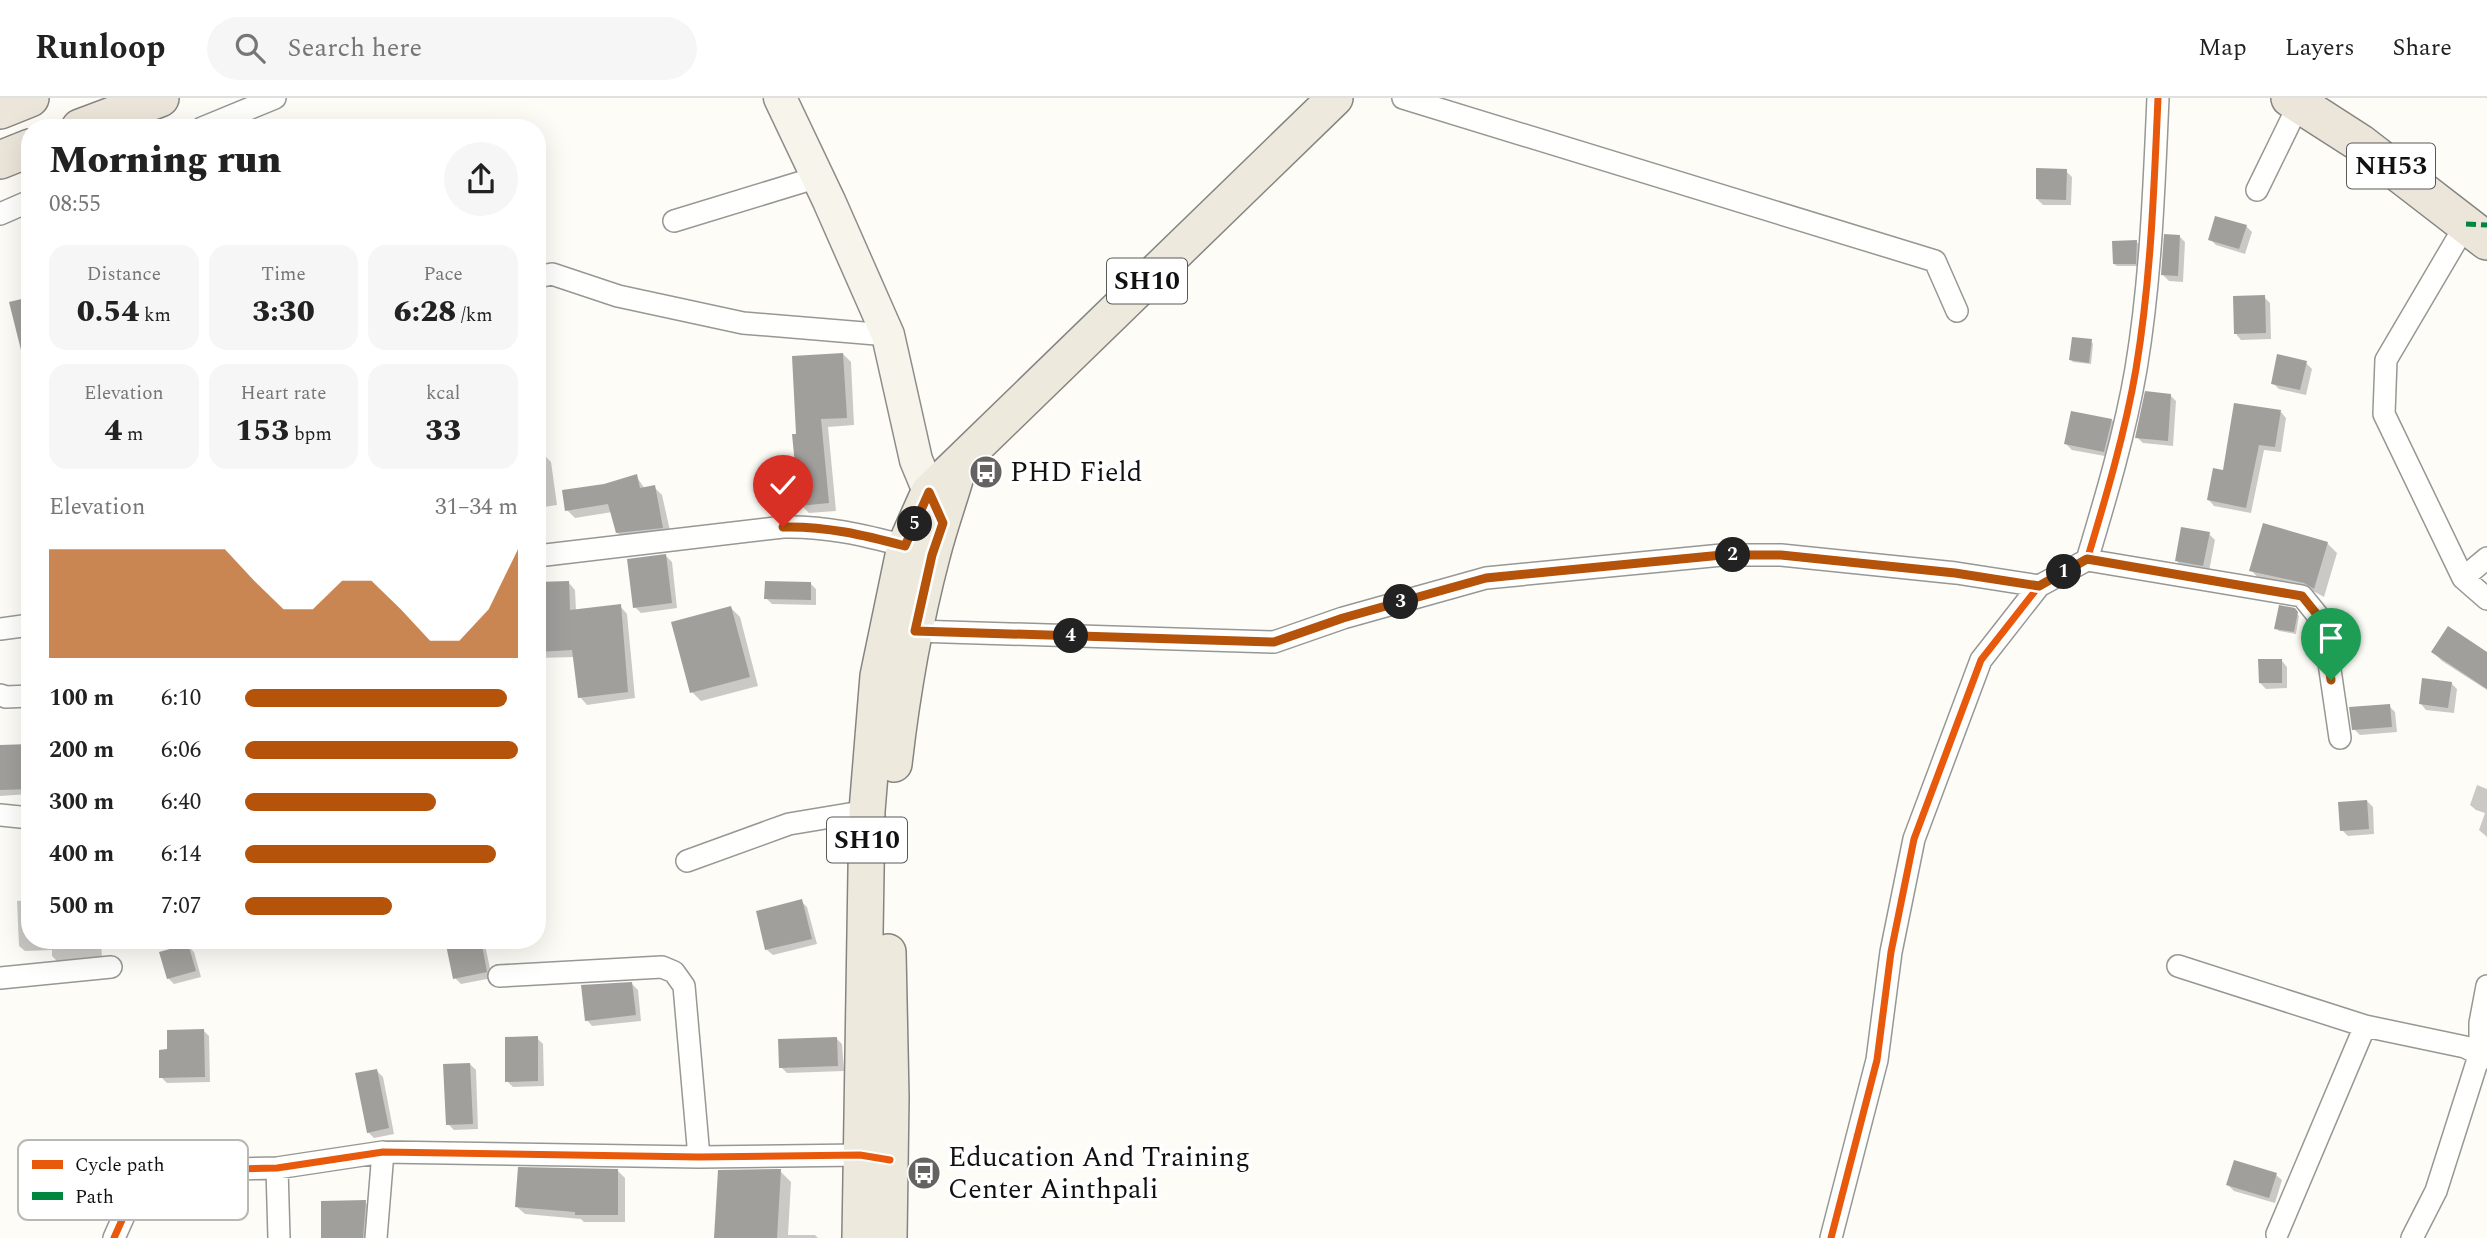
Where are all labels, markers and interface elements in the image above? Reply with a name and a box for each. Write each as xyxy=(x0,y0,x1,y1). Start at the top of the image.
search box xyxy=(207,17,697,80)
text: Runloop xyxy=(35,23,165,73)
text: Search here xyxy=(287,28,422,68)
icon: search xyxy=(231,29,269,67)
text: Map xyxy=(2198,30,2247,66)
text: Layers xyxy=(2285,30,2355,66)
text: Share xyxy=(2393,30,2452,66)
text: Morning run xyxy=(49,132,282,190)
button: share xyxy=(444,142,518,216)
road number: NH53 xyxy=(2347,143,2435,188)
text: 08:55 xyxy=(49,187,101,222)
road number: SH10 xyxy=(1107,258,1187,304)
text: Distance xyxy=(87,260,161,289)
text: Time xyxy=(261,260,306,289)
text: Pace xyxy=(423,260,463,289)
text: 0.54 xyxy=(77,289,139,335)
text: 3:30 xyxy=(252,289,315,335)
text: 6:28 xyxy=(394,289,456,335)
text: km xyxy=(139,301,171,330)
text: /km xyxy=(456,301,493,330)
text: Elevation xyxy=(84,379,164,408)
text: Heart rate xyxy=(241,379,326,408)
text: kcal xyxy=(426,379,460,408)
text: 4 xyxy=(104,408,122,454)
text: 153 xyxy=(235,408,289,454)
text: 33 xyxy=(425,408,461,454)
text: m xyxy=(122,420,143,449)
text: bpm xyxy=(289,420,332,449)
place label: PHD Field xyxy=(1010,451,1142,494)
bus stop icon: PHD Field xyxy=(967,453,1005,491)
pin xyxy=(753,455,813,527)
icon: check xyxy=(764,466,802,504)
text: Elevation xyxy=(49,490,145,525)
text: 31–34 m xyxy=(435,490,518,525)
pin: 5 xyxy=(898,506,932,542)
text: 5 xyxy=(909,509,920,538)
pin: 2 xyxy=(1716,538,1750,573)
text: 2 xyxy=(1727,540,1738,569)
pin: 1 xyxy=(2046,554,2082,589)
text: 1 xyxy=(2058,557,2069,586)
pin: 3 xyxy=(1384,584,1418,620)
text: 3 xyxy=(1395,587,1406,616)
pin xyxy=(2301,608,2361,680)
pin: 4 xyxy=(1054,618,1088,654)
icon: arrive xyxy=(2312,619,2350,657)
text: 4 xyxy=(1065,621,1076,650)
text: 100 m xyxy=(49,681,114,716)
text: 6:10 xyxy=(161,681,201,716)
text: 200 m xyxy=(49,733,114,768)
text: 6:06 xyxy=(161,733,201,768)
text: 300 m xyxy=(49,785,114,820)
text: 6:40 xyxy=(161,785,201,820)
road number: SH10 xyxy=(827,818,907,862)
text: 400 m xyxy=(49,837,114,872)
text: 6:14 xyxy=(161,837,201,872)
text: 500 m xyxy=(49,889,114,924)
text: 7:07 xyxy=(161,889,201,924)
place label: Education And Training Center Ainthpali xyxy=(948,1136,1250,1211)
legend xyxy=(18,1140,248,1220)
text: Cycle path xyxy=(75,1151,165,1180)
bus stop icon: Education And Training Center Ainthpali xyxy=(905,1154,943,1192)
text: Path xyxy=(75,1183,114,1212)

